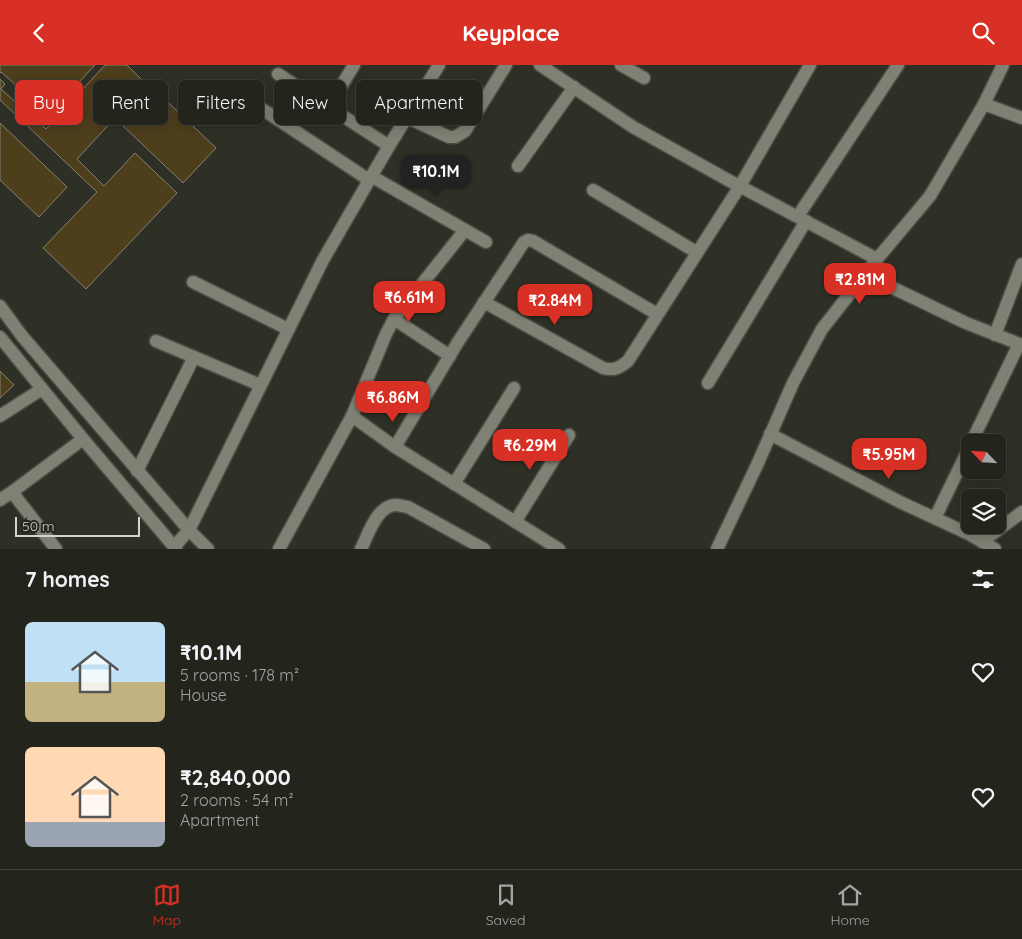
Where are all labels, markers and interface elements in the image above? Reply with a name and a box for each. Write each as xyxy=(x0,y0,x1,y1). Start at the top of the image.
icon: back xyxy=(25,19,53,47)
text: Keyplace xyxy=(462,19,560,47)
icon: search xyxy=(969,19,997,47)
chip: Buy xyxy=(15,80,83,125)
chip: Rent xyxy=(93,80,168,125)
chip: Filters xyxy=(178,80,264,125)
chip: New xyxy=(274,80,346,125)
chip: Apartment xyxy=(356,80,482,125)
pin: ₹10.1M xyxy=(395,155,477,197)
text: ₹10.1M xyxy=(412,161,460,181)
pin: ₹2.81M xyxy=(819,263,901,305)
text: ₹2.81M xyxy=(835,269,885,289)
pin: ₹6.61M xyxy=(368,281,450,323)
pin: ₹2.84M xyxy=(514,283,596,326)
text: ₹6.61M xyxy=(384,287,434,307)
text: ₹2.84M xyxy=(528,290,582,310)
pin: ₹6.86M xyxy=(352,381,434,423)
text: ₹6.86M xyxy=(367,387,419,407)
pin: ₹6.29M xyxy=(489,429,571,471)
north arrow xyxy=(961,434,1006,479)
map controls xyxy=(961,434,1006,534)
text: ₹6.29M xyxy=(504,435,556,455)
pin: ₹5.95M xyxy=(848,437,930,480)
text: ₹5.95M xyxy=(863,444,915,464)
button: layers xyxy=(961,489,1006,534)
scale bar xyxy=(15,514,140,537)
text: 50 m xyxy=(22,517,55,535)
icon: filters xyxy=(969,565,997,593)
text: 7 homes xyxy=(25,566,110,592)
text: ₹10.1M xyxy=(180,639,242,665)
icon: home xyxy=(65,642,125,702)
icon: heart xyxy=(969,658,997,686)
text: 5 rooms · 178 m² xyxy=(180,665,299,685)
text: House xyxy=(180,685,227,705)
text: ₹2,840,000 xyxy=(180,764,291,790)
icon: home xyxy=(65,767,125,827)
icon: heart xyxy=(969,783,997,811)
text: 2 rooms · 54 m² xyxy=(180,790,294,810)
text: Apartment xyxy=(180,810,260,830)
tab: Map xyxy=(152,881,181,929)
tab: Saved xyxy=(486,881,526,929)
tab: Home xyxy=(830,881,870,929)

